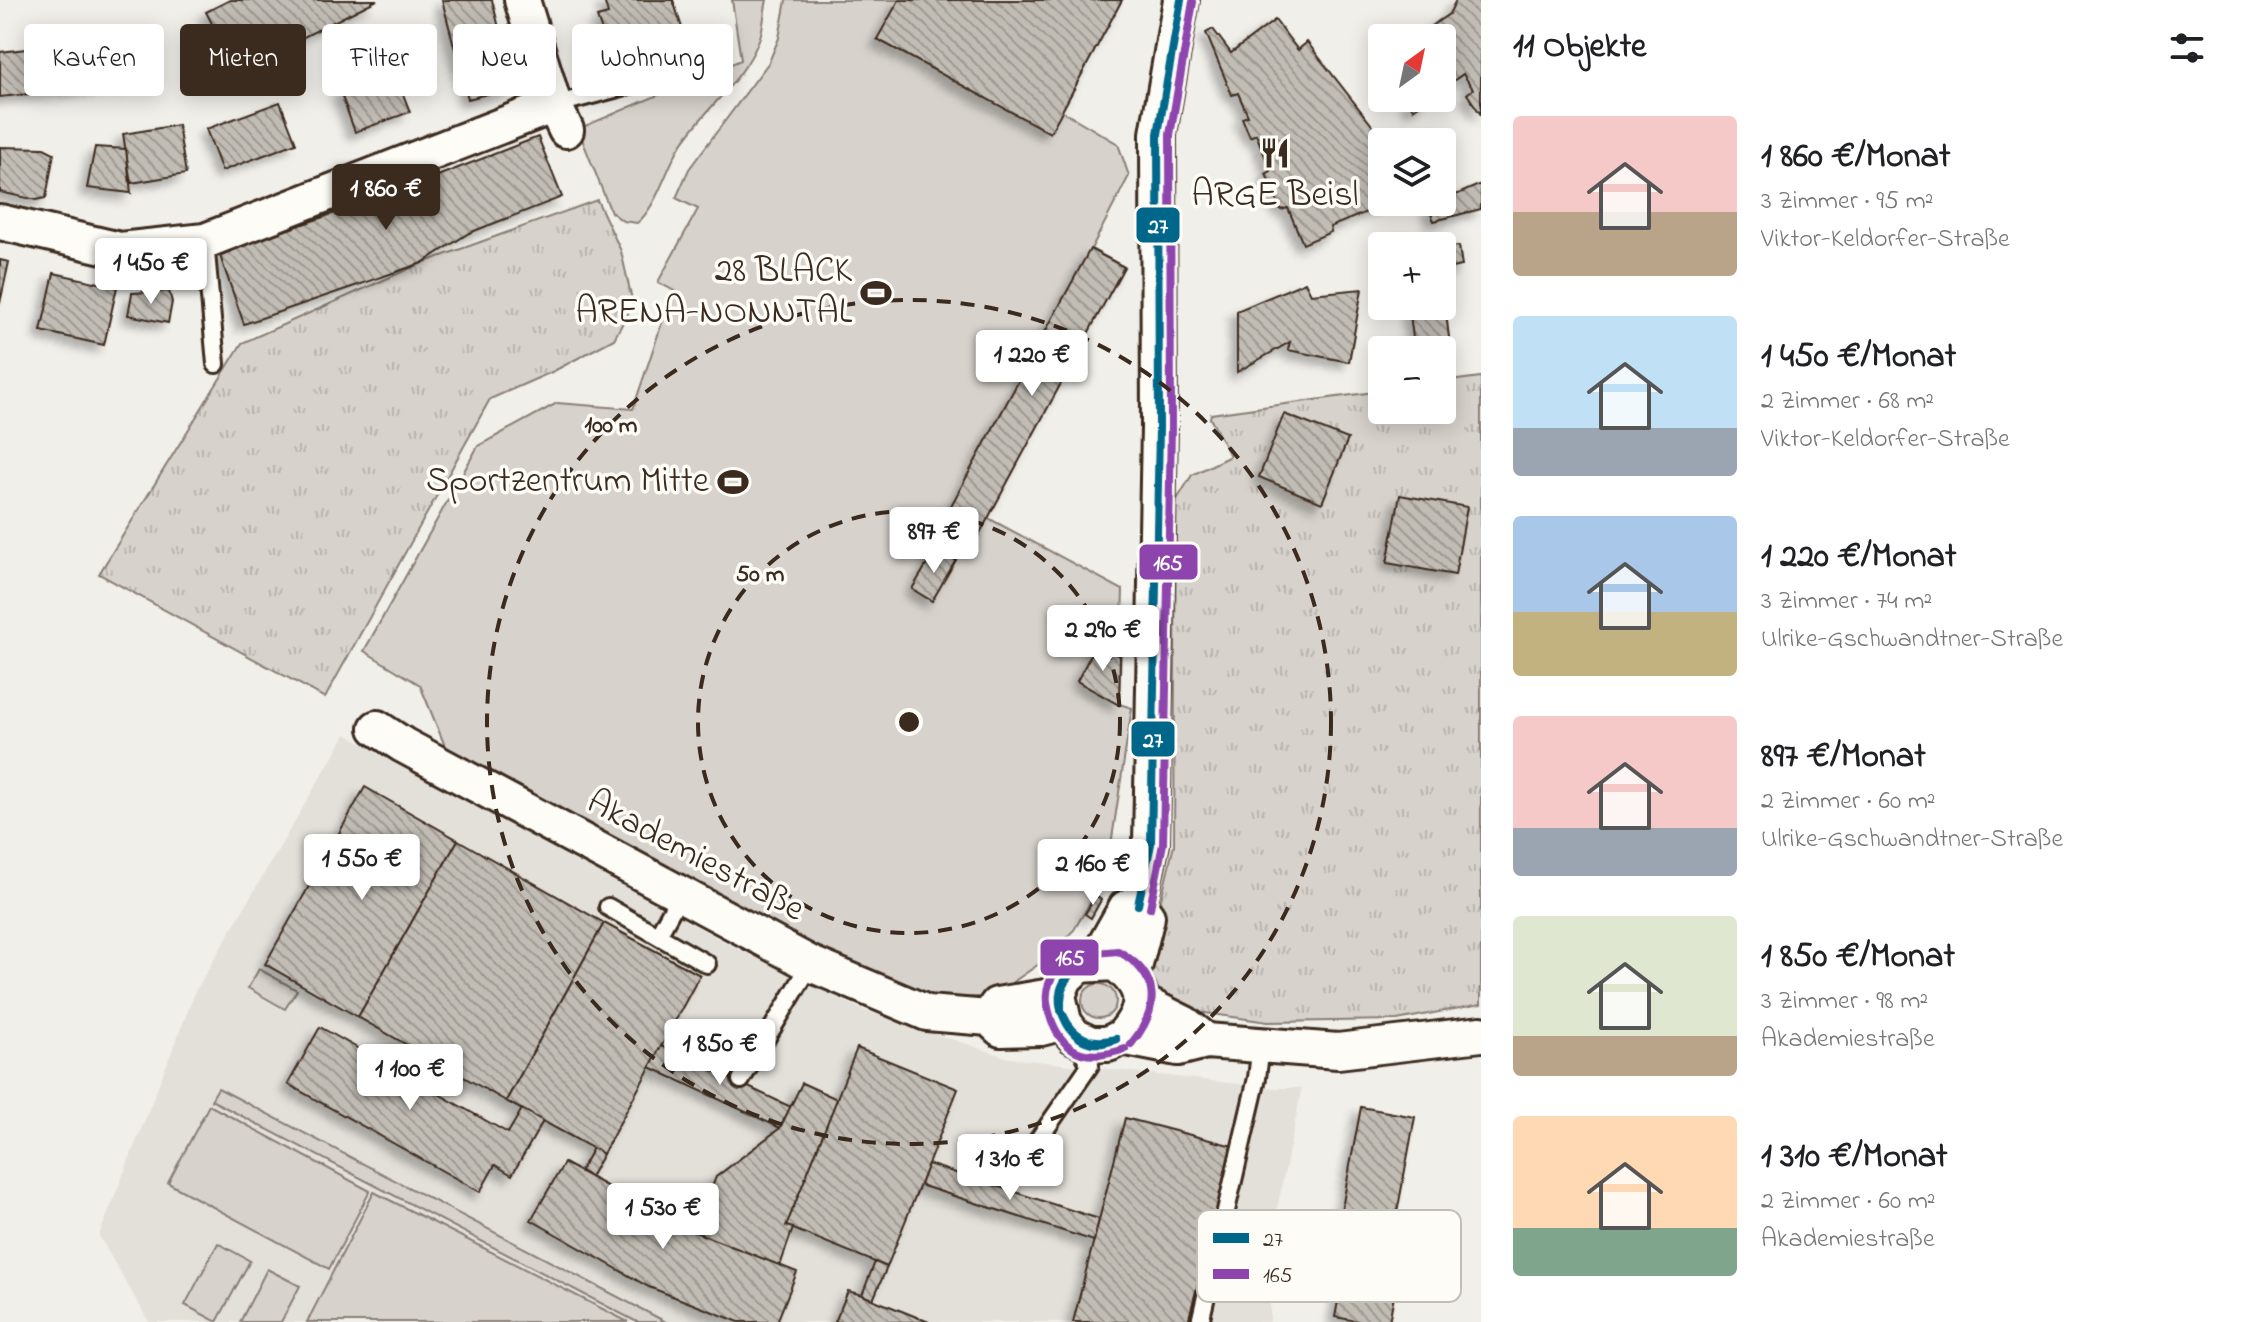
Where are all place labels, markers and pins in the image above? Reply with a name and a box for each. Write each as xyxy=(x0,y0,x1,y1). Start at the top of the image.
restaurant icon: ARGE Beisl xyxy=(1258,136,1292,170)
pin: 1 860 € xyxy=(312,164,460,232)
place label: ARGE Beisl xyxy=(1191,170,1359,223)
pin: 1 450 € xyxy=(77,238,225,306)
place label: 28 BLACK ARENA-NONNTAL xyxy=(575,246,853,340)
sports icon: 28 BLACK ARENA-NONNTAL xyxy=(859,276,893,310)
pin: 1 220 € xyxy=(958,330,1106,398)
place label: Sportzentrum Mitte xyxy=(426,456,710,509)
sports icon: Sportzentrum Mitte xyxy=(716,465,750,499)
pin: 897 € xyxy=(878,507,990,575)
pin: 2 290 € xyxy=(1029,605,1177,673)
centre of rings xyxy=(895,708,923,736)
pin: 1 550 € xyxy=(288,834,436,902)
pin: 2 160 € xyxy=(1019,839,1167,907)
pin: 1 850 € xyxy=(646,1019,794,1087)
pin: 1 100 € xyxy=(336,1044,484,1112)
pin: 1 310 € xyxy=(936,1134,1084,1202)
pin: 1 530 € xyxy=(589,1183,737,1251)

